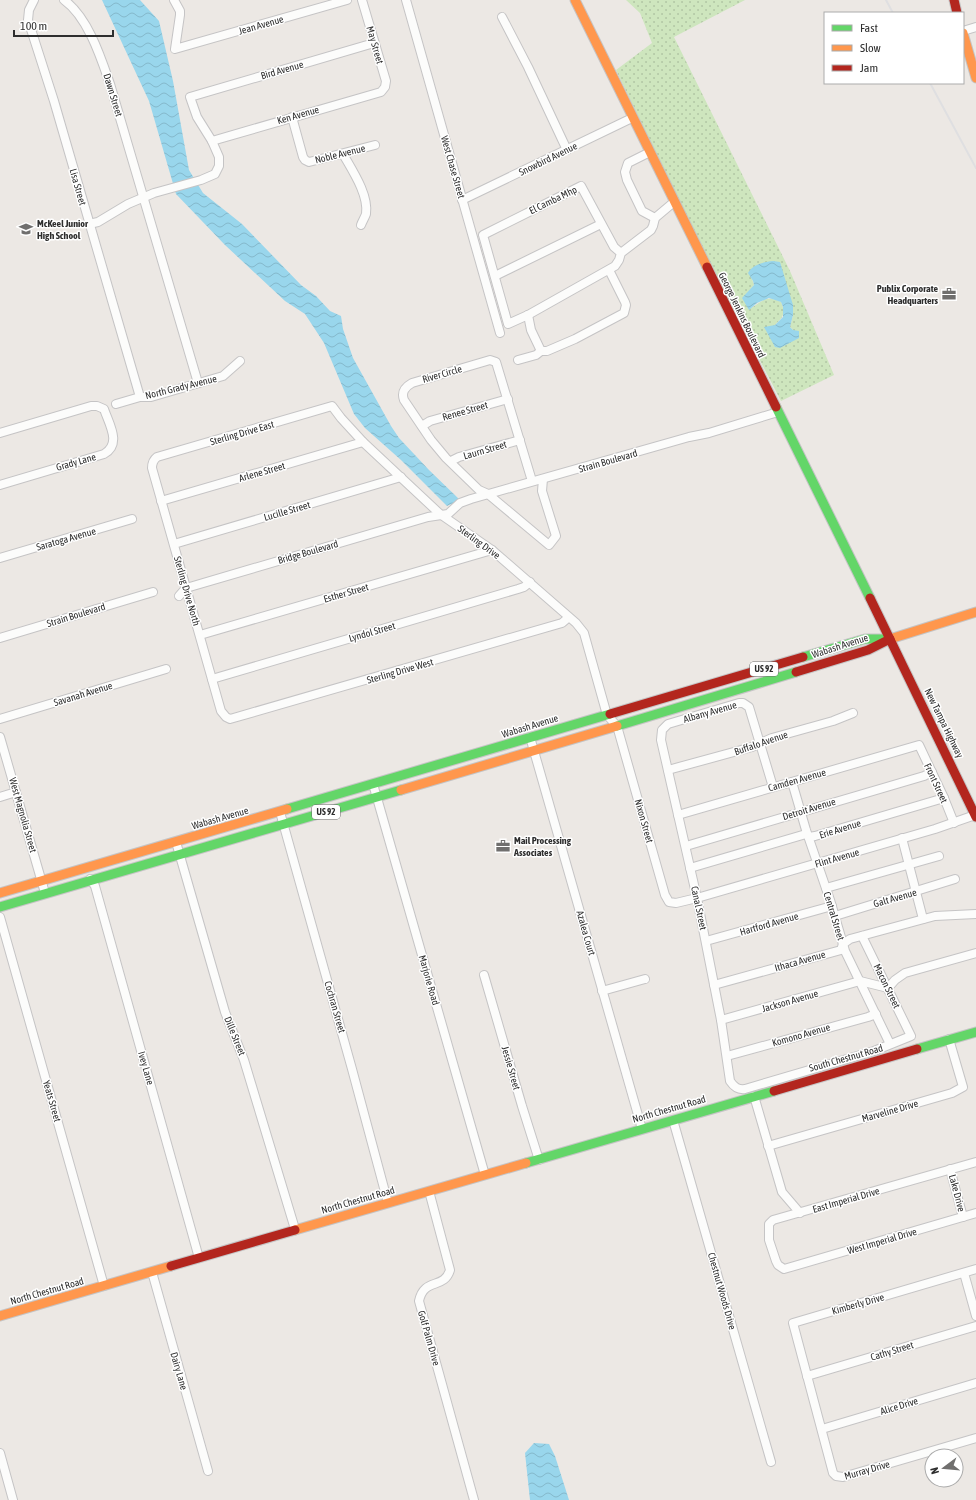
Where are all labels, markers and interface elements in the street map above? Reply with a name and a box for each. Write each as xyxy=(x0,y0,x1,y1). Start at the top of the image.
scale bar xyxy=(14,12,113,38)
legend xyxy=(824,12,964,84)
street label: Jean Avenue xyxy=(237,13,285,37)
text: 100 m xyxy=(20,19,47,33)
text: Fast xyxy=(860,21,878,35)
street label: May Street xyxy=(364,25,386,65)
text: Slow xyxy=(860,41,881,55)
street label: Bird Avenue xyxy=(259,59,305,81)
text: Jam xyxy=(860,61,878,75)
street label: Dawn Street xyxy=(101,72,125,118)
street label: Ken Avenue xyxy=(276,104,321,126)
street label: West Chase Street xyxy=(439,134,467,200)
street label: Snowbird Avenue xyxy=(517,140,579,178)
street label: Noble Avenue xyxy=(314,142,367,166)
street label: Lisa Street xyxy=(68,167,89,207)
street label: El Camba Mhp xyxy=(527,184,579,216)
place label: McKeel Junior High School xyxy=(37,218,89,241)
school or university icon: McKeel Junior High School xyxy=(18,221,34,237)
street label: George Jenkins Boulevard xyxy=(717,271,768,360)
place label: Publix Corporate Headquarters xyxy=(877,283,938,306)
office icon: Publix Corporate Headquarters xyxy=(941,286,957,302)
street label: River Circle xyxy=(421,363,464,385)
street label: North Grady Avenue xyxy=(144,373,218,401)
street label: Renee Street xyxy=(441,399,489,423)
street label: Sterling Drive East xyxy=(209,419,275,447)
street label: Laurn Street xyxy=(462,439,508,461)
street label: Strain Boulevard xyxy=(577,447,639,475)
street label: Grady Lane xyxy=(55,451,98,473)
street label: Arlene Street xyxy=(238,460,287,484)
street label: Lucille Street xyxy=(263,499,312,523)
street label: Sterling Drive xyxy=(456,523,503,561)
street label: Saratoga Avenue xyxy=(35,525,98,553)
street label: Bridge Boulevard xyxy=(277,538,340,566)
street label: Sterling Drive North xyxy=(172,555,202,627)
street label: Esther Street xyxy=(322,581,370,605)
street label: Strain Boulevard xyxy=(45,601,107,629)
street label: Lyndol Street xyxy=(347,620,397,644)
street label: Wabash Avenue xyxy=(811,632,870,660)
street label: Sterling Drive West xyxy=(366,656,435,686)
road number: US 92 xyxy=(750,662,778,676)
street label: Savanah Avenue xyxy=(52,680,114,708)
street label: New Tampa Highway xyxy=(922,686,966,760)
street label: Albany Avenue xyxy=(682,699,738,725)
street label: Wabash Avenue xyxy=(500,712,560,740)
street label: Buffalo Avenue xyxy=(733,729,790,757)
street label: Front Street xyxy=(922,761,950,805)
street label: Camden Avenue xyxy=(767,766,828,793)
street label: West Magnolia Street xyxy=(7,776,39,854)
street label: Detroit Avenue xyxy=(781,796,837,822)
street label: Nixon Street xyxy=(633,798,656,844)
street label: Wabash Avenue xyxy=(190,805,250,831)
road number: US 92 xyxy=(312,805,340,819)
street label: Erie Avenue xyxy=(818,817,863,841)
place label: Mail Processing Associates xyxy=(513,835,572,858)
office icon: Mail Processing Associates xyxy=(495,838,511,854)
street label: Flint Avenue xyxy=(813,846,861,870)
street label: Canal Street xyxy=(689,885,709,931)
street label: Galt Avenue xyxy=(872,886,918,909)
street label: Central Street xyxy=(821,890,847,942)
street label: Azalea Court xyxy=(574,909,598,957)
street label: Hartford Avenue xyxy=(738,910,800,938)
street label: Ithaca Avenue xyxy=(773,948,827,974)
street label: Marjorie Road xyxy=(417,954,441,1007)
street label: Macon Street xyxy=(872,962,902,1010)
street label: Cochran Street xyxy=(322,980,348,1034)
street label: Jackson Avenue xyxy=(761,988,820,1014)
street label: Dille Street xyxy=(222,1015,248,1057)
street label: Komono Avenue xyxy=(771,1021,832,1049)
street label: South Chestnut Road xyxy=(808,1042,884,1074)
street label: Jessie Street xyxy=(500,1045,523,1091)
street label: Ivey Lane xyxy=(136,1050,156,1086)
street label: Yeats Street xyxy=(41,1079,63,1123)
street label: North Chestnut Road xyxy=(631,1093,707,1125)
street label: Marveline Drive xyxy=(861,1098,920,1124)
street label: Lake Drive xyxy=(947,1173,967,1213)
street label: North Chestnut Road xyxy=(320,1184,396,1216)
street label: East Imperial Drive xyxy=(811,1185,881,1215)
street label: West Imperial Drive xyxy=(846,1226,918,1256)
street label: Chestnut Woods Drive xyxy=(706,1251,738,1331)
street label: North Chestnut Road xyxy=(9,1275,85,1307)
street label: Kimberly Drive xyxy=(830,1291,886,1317)
street label: Golf Palm Drive xyxy=(416,1309,442,1367)
street label: Cathy Street xyxy=(869,1339,915,1363)
street label: Dairy Lane xyxy=(168,1351,190,1392)
street label: Alice Drive xyxy=(879,1395,920,1417)
north arrow xyxy=(924,1448,964,1488)
street label: Murray Drive xyxy=(843,1458,891,1482)
text: N xyxy=(928,1466,941,1476)

